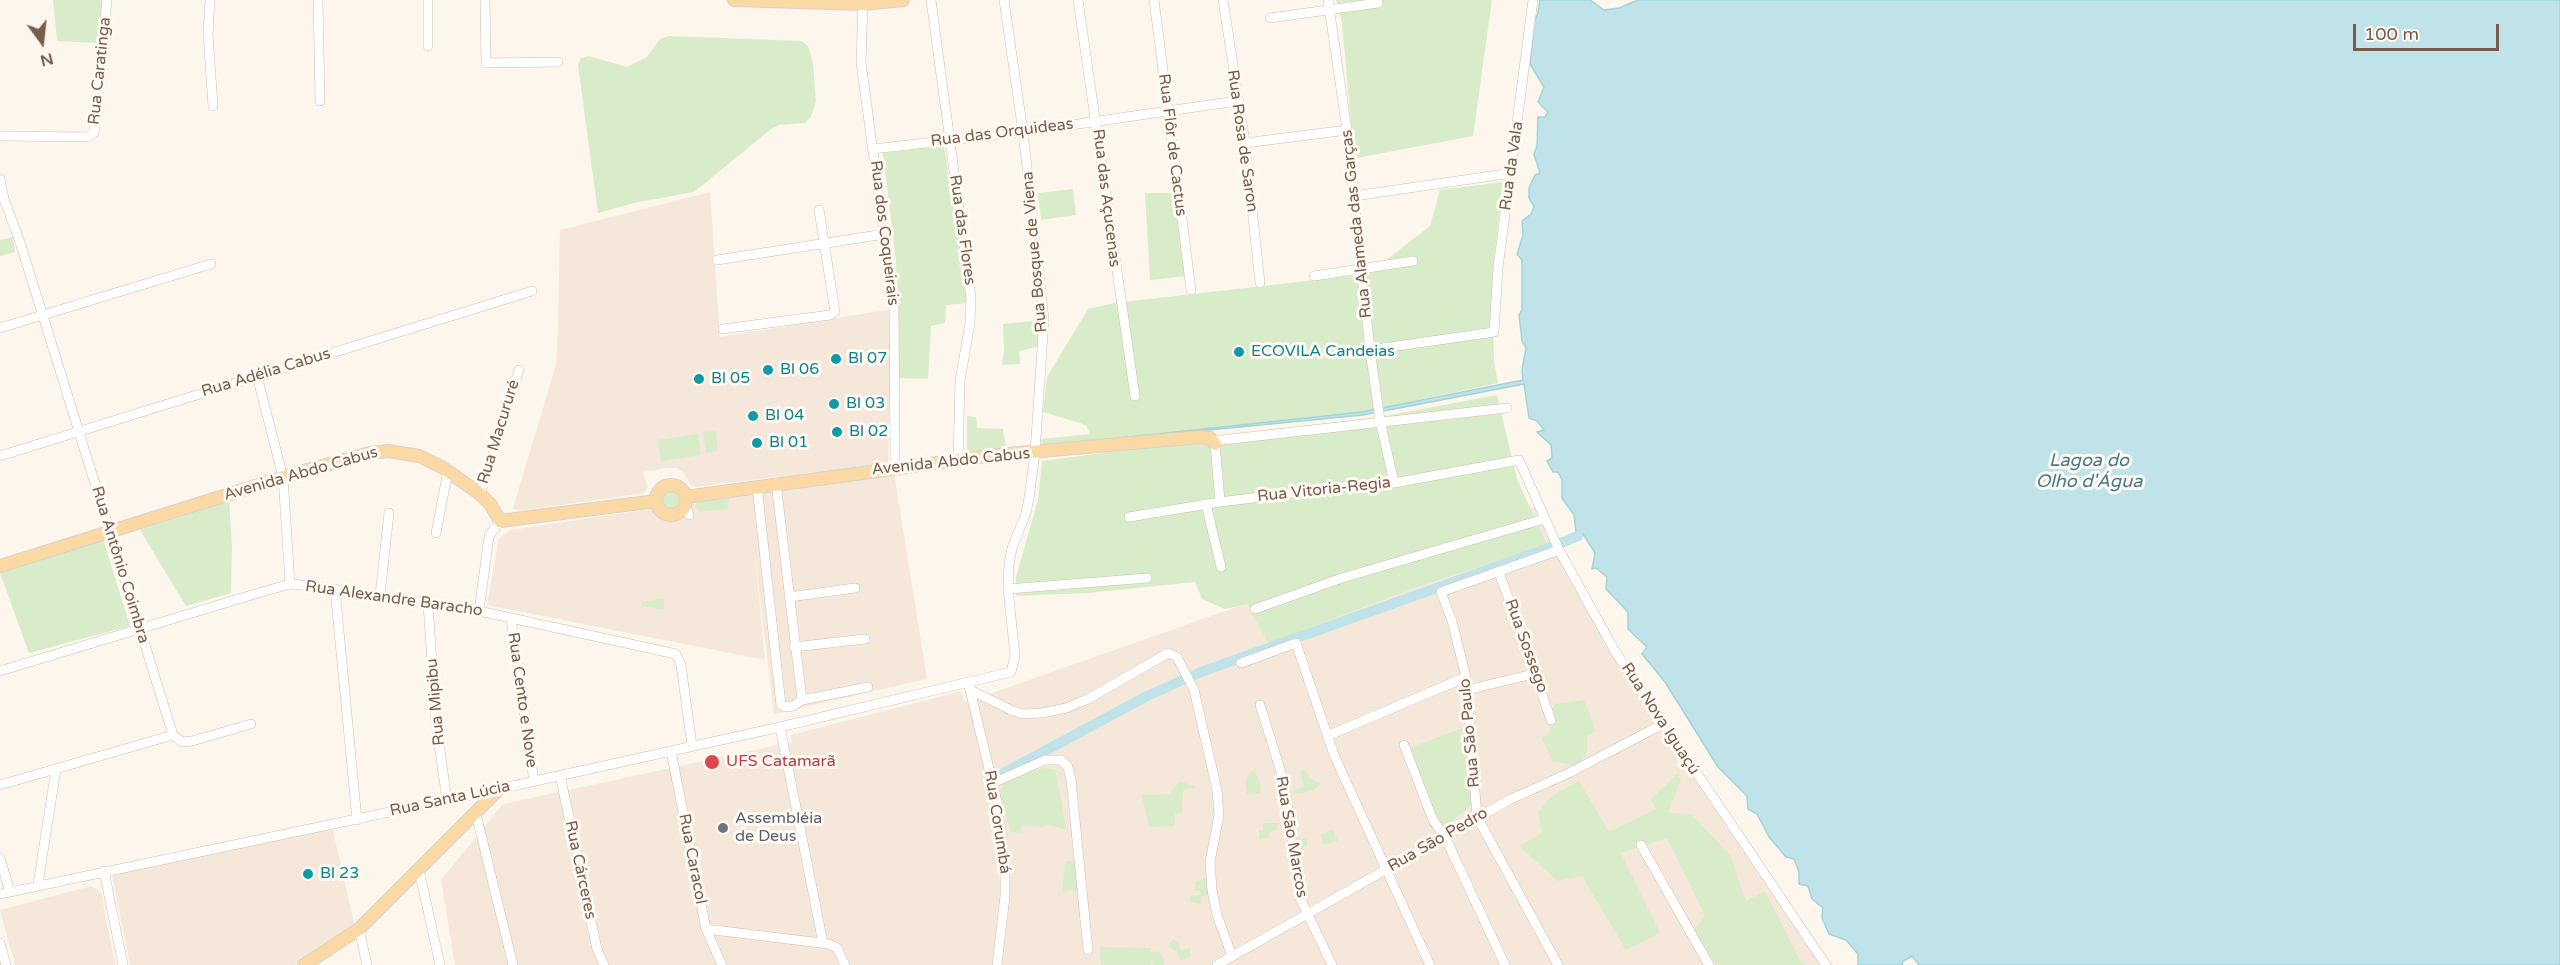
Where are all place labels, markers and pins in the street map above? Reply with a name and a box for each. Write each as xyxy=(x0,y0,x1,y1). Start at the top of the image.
place label: ECOVILA Candeias xyxy=(1251,342,1395,362)
marker: ECOVILA Candeias xyxy=(1232,345,1246,359)
place label: Bl 07 xyxy=(848,349,887,369)
marker: Bl 07 xyxy=(829,352,843,366)
place label: Bl 06 xyxy=(780,360,819,380)
marker: Bl 06 xyxy=(761,363,775,377)
place label: Bl 05 xyxy=(711,369,750,389)
marker: Bl 05 xyxy=(692,372,706,386)
place label: Bl 03 xyxy=(846,394,885,414)
marker: Bl 03 xyxy=(827,397,841,411)
place label: Bl 04 xyxy=(765,406,804,426)
marker: Bl 04 xyxy=(746,409,760,423)
place label: Bl 02 xyxy=(849,422,888,442)
marker: Bl 02 xyxy=(830,425,844,439)
place label: Bl 01 xyxy=(769,433,808,453)
marker: Bl 01 xyxy=(750,436,764,450)
place label: UFS Catamarã xyxy=(726,752,836,772)
marker: UFS Catamarã xyxy=(703,753,721,771)
place label: Assembléia de Deus xyxy=(735,809,822,847)
marker: Assembléia de Deus xyxy=(716,821,730,835)
place label: Bl 23 xyxy=(320,864,359,884)
marker: Bl 23 xyxy=(301,867,315,881)

